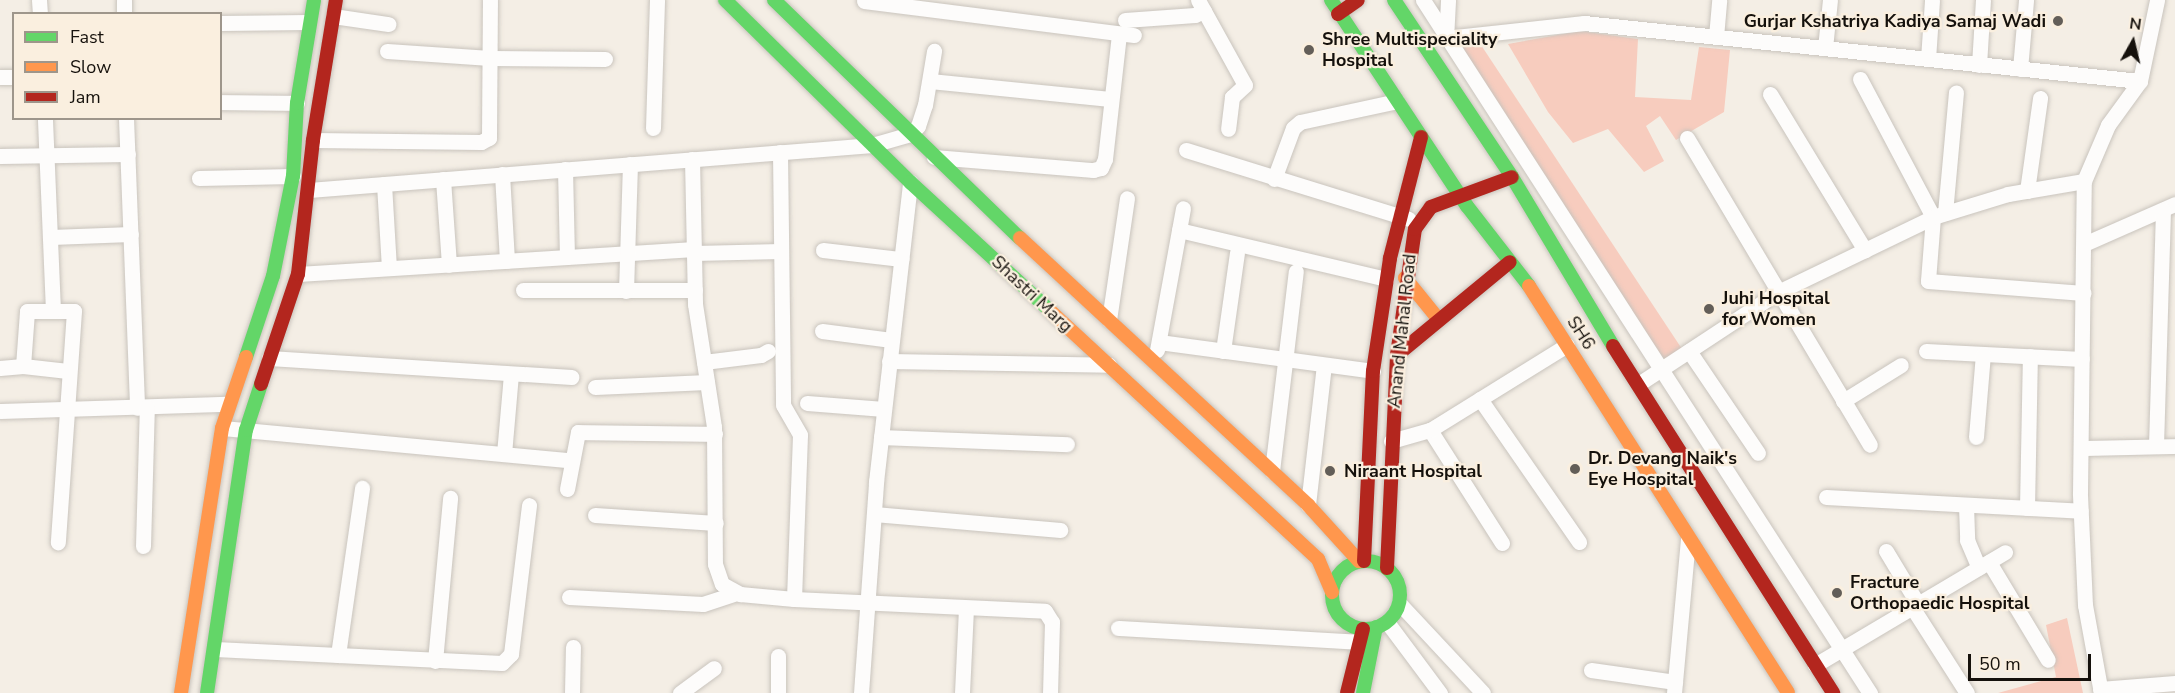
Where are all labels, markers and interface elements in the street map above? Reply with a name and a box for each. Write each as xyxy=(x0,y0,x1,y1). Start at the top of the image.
place label: Gurjar Kshatriya Kadiya Samaj Wadi xyxy=(1744,10,2046,32)
legend xyxy=(12,12,222,120)
north arrow xyxy=(2103,12,2163,72)
text: N xyxy=(2128,12,2143,36)
marker: Gurjar Kshatriya Kadiya Samaj Wadi xyxy=(2051,14,2065,28)
text: Fast xyxy=(70,25,104,49)
place label: Shree Multispeciality Hospital xyxy=(1322,29,1497,72)
marker: Shree Multispeciality Hospital xyxy=(1300,41,1318,59)
text: Slow xyxy=(70,55,111,79)
text: Jam xyxy=(70,85,101,109)
street label: Shastri Marg xyxy=(987,251,1077,337)
street label: Anand Mahal Road xyxy=(1383,253,1421,409)
place label: Juhi Hospital for Women xyxy=(1722,288,1830,330)
marker: Juhi Hospital for Women xyxy=(1700,300,1718,318)
street label: SH6 xyxy=(1562,312,1600,354)
place label: Dr. Devang Naik's Eye Hospital xyxy=(1588,448,1737,490)
place label: Niraant Hospital xyxy=(1344,460,1482,482)
marker: Dr. Devang Naik's Eye Hospital xyxy=(1566,460,1584,478)
marker: Niraant Hospital xyxy=(1321,462,1339,480)
place label: Fracture Orthopaedic Hospital xyxy=(1850,572,2030,614)
marker: Fracture Orthopaedic Hospital xyxy=(1828,584,1846,602)
scale bar xyxy=(1971,642,2094,680)
text: 50 m xyxy=(1979,652,2021,676)

